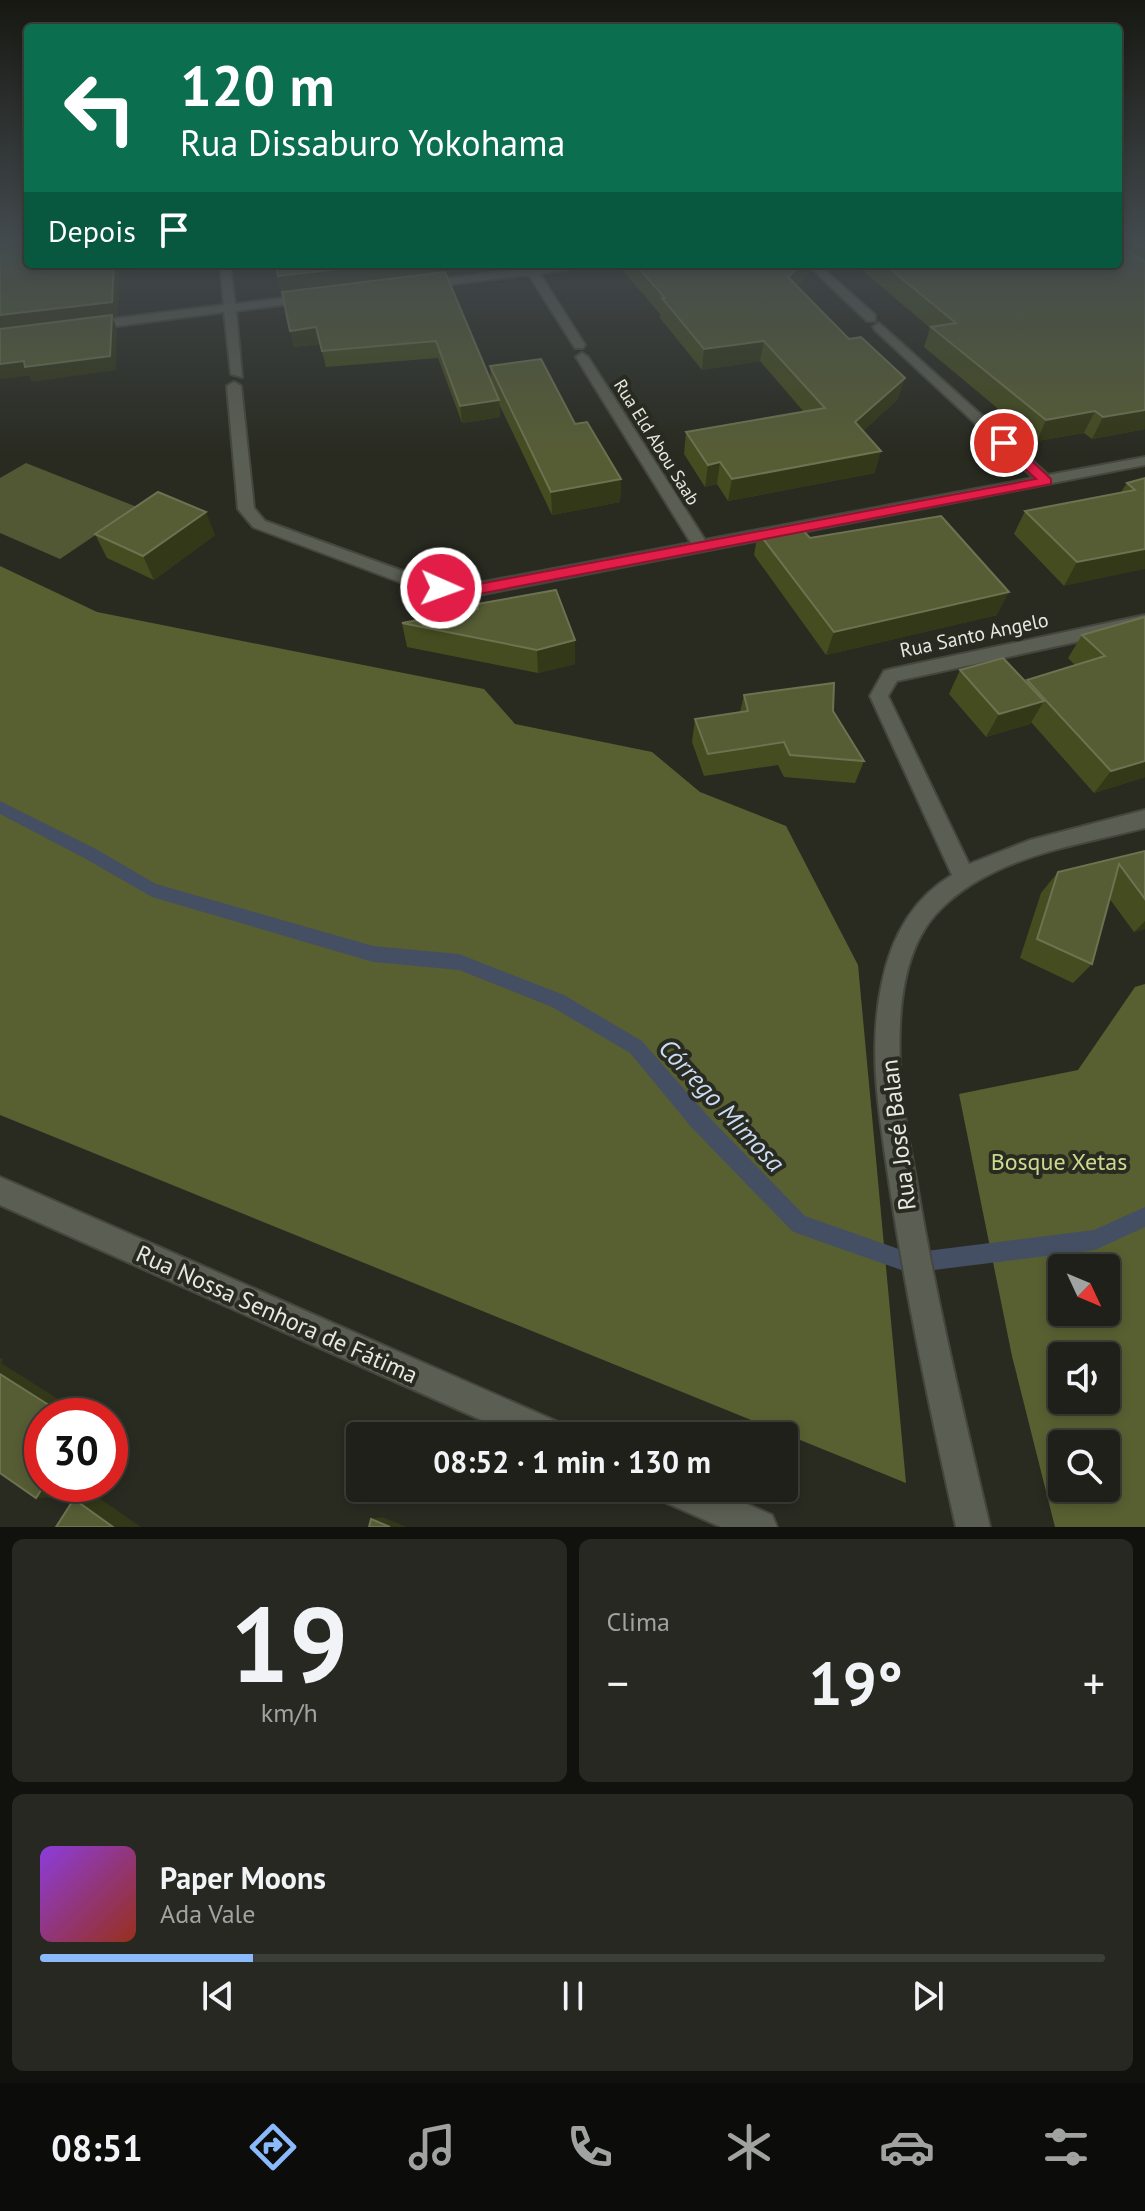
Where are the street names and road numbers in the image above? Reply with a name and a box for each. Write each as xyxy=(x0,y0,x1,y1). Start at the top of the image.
street label: Rua Eld Abou Saab xyxy=(609,375,705,509)
street label: Rua Santo Angelo xyxy=(897,607,1051,663)
street label: Rua José Balan xyxy=(873,1058,923,1212)
street label: Rua Nossa Senhora de Fátima xyxy=(131,1238,423,1390)

